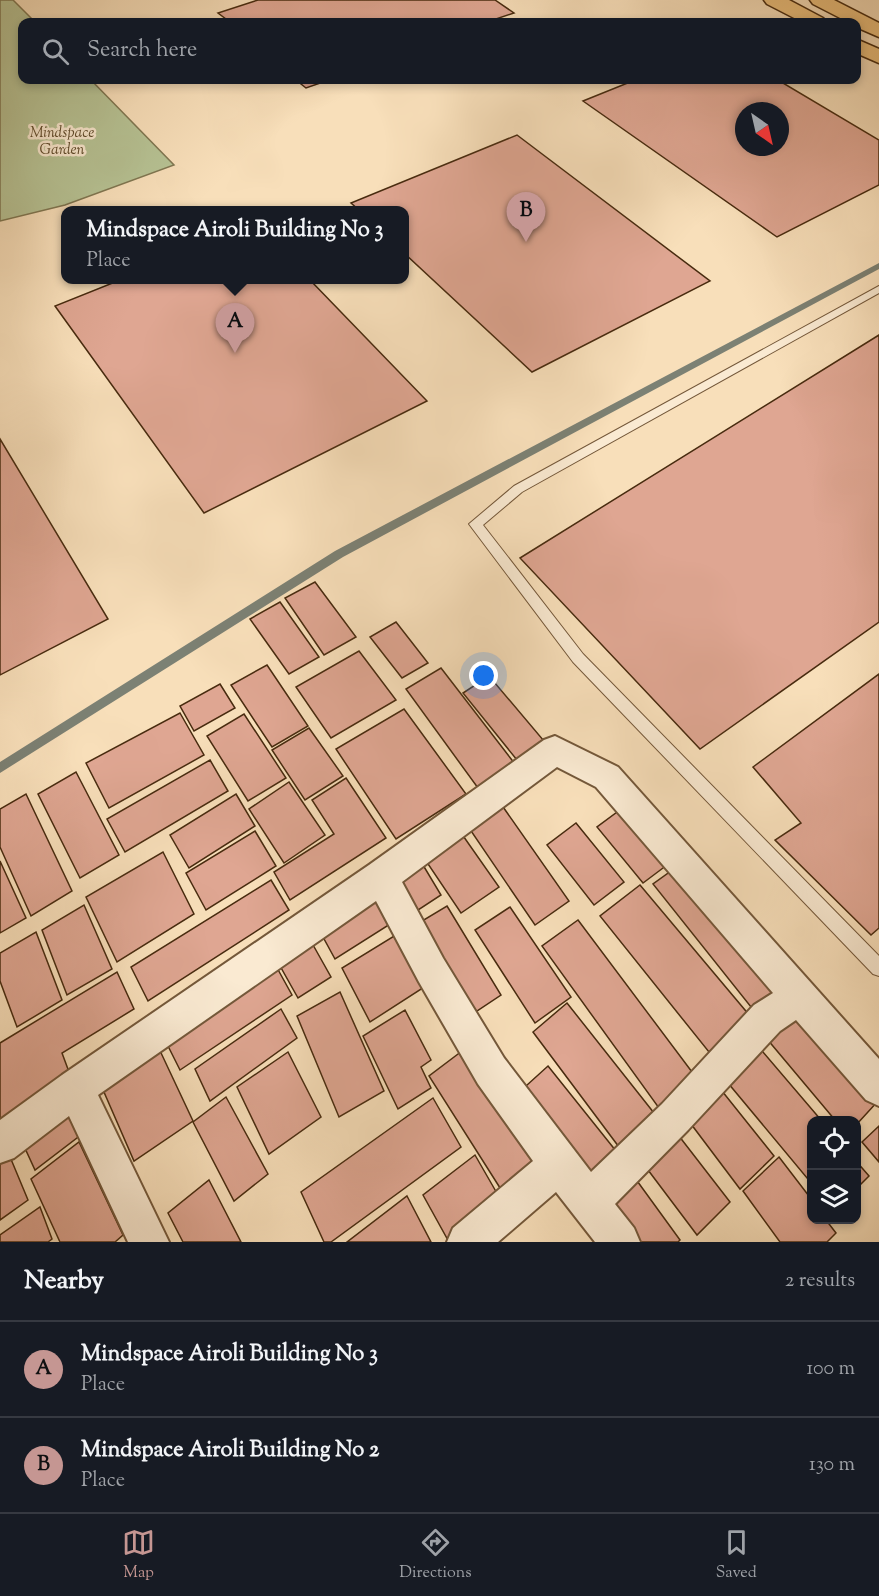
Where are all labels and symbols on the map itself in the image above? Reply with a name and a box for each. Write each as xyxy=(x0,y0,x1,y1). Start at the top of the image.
north arrow xyxy=(735,102,789,156)
park label: Mindspace Garden xyxy=(30,123,94,161)
pin: B xyxy=(506,192,546,242)
pin: A xyxy=(216,304,254,353)
your location xyxy=(469,661,498,690)

